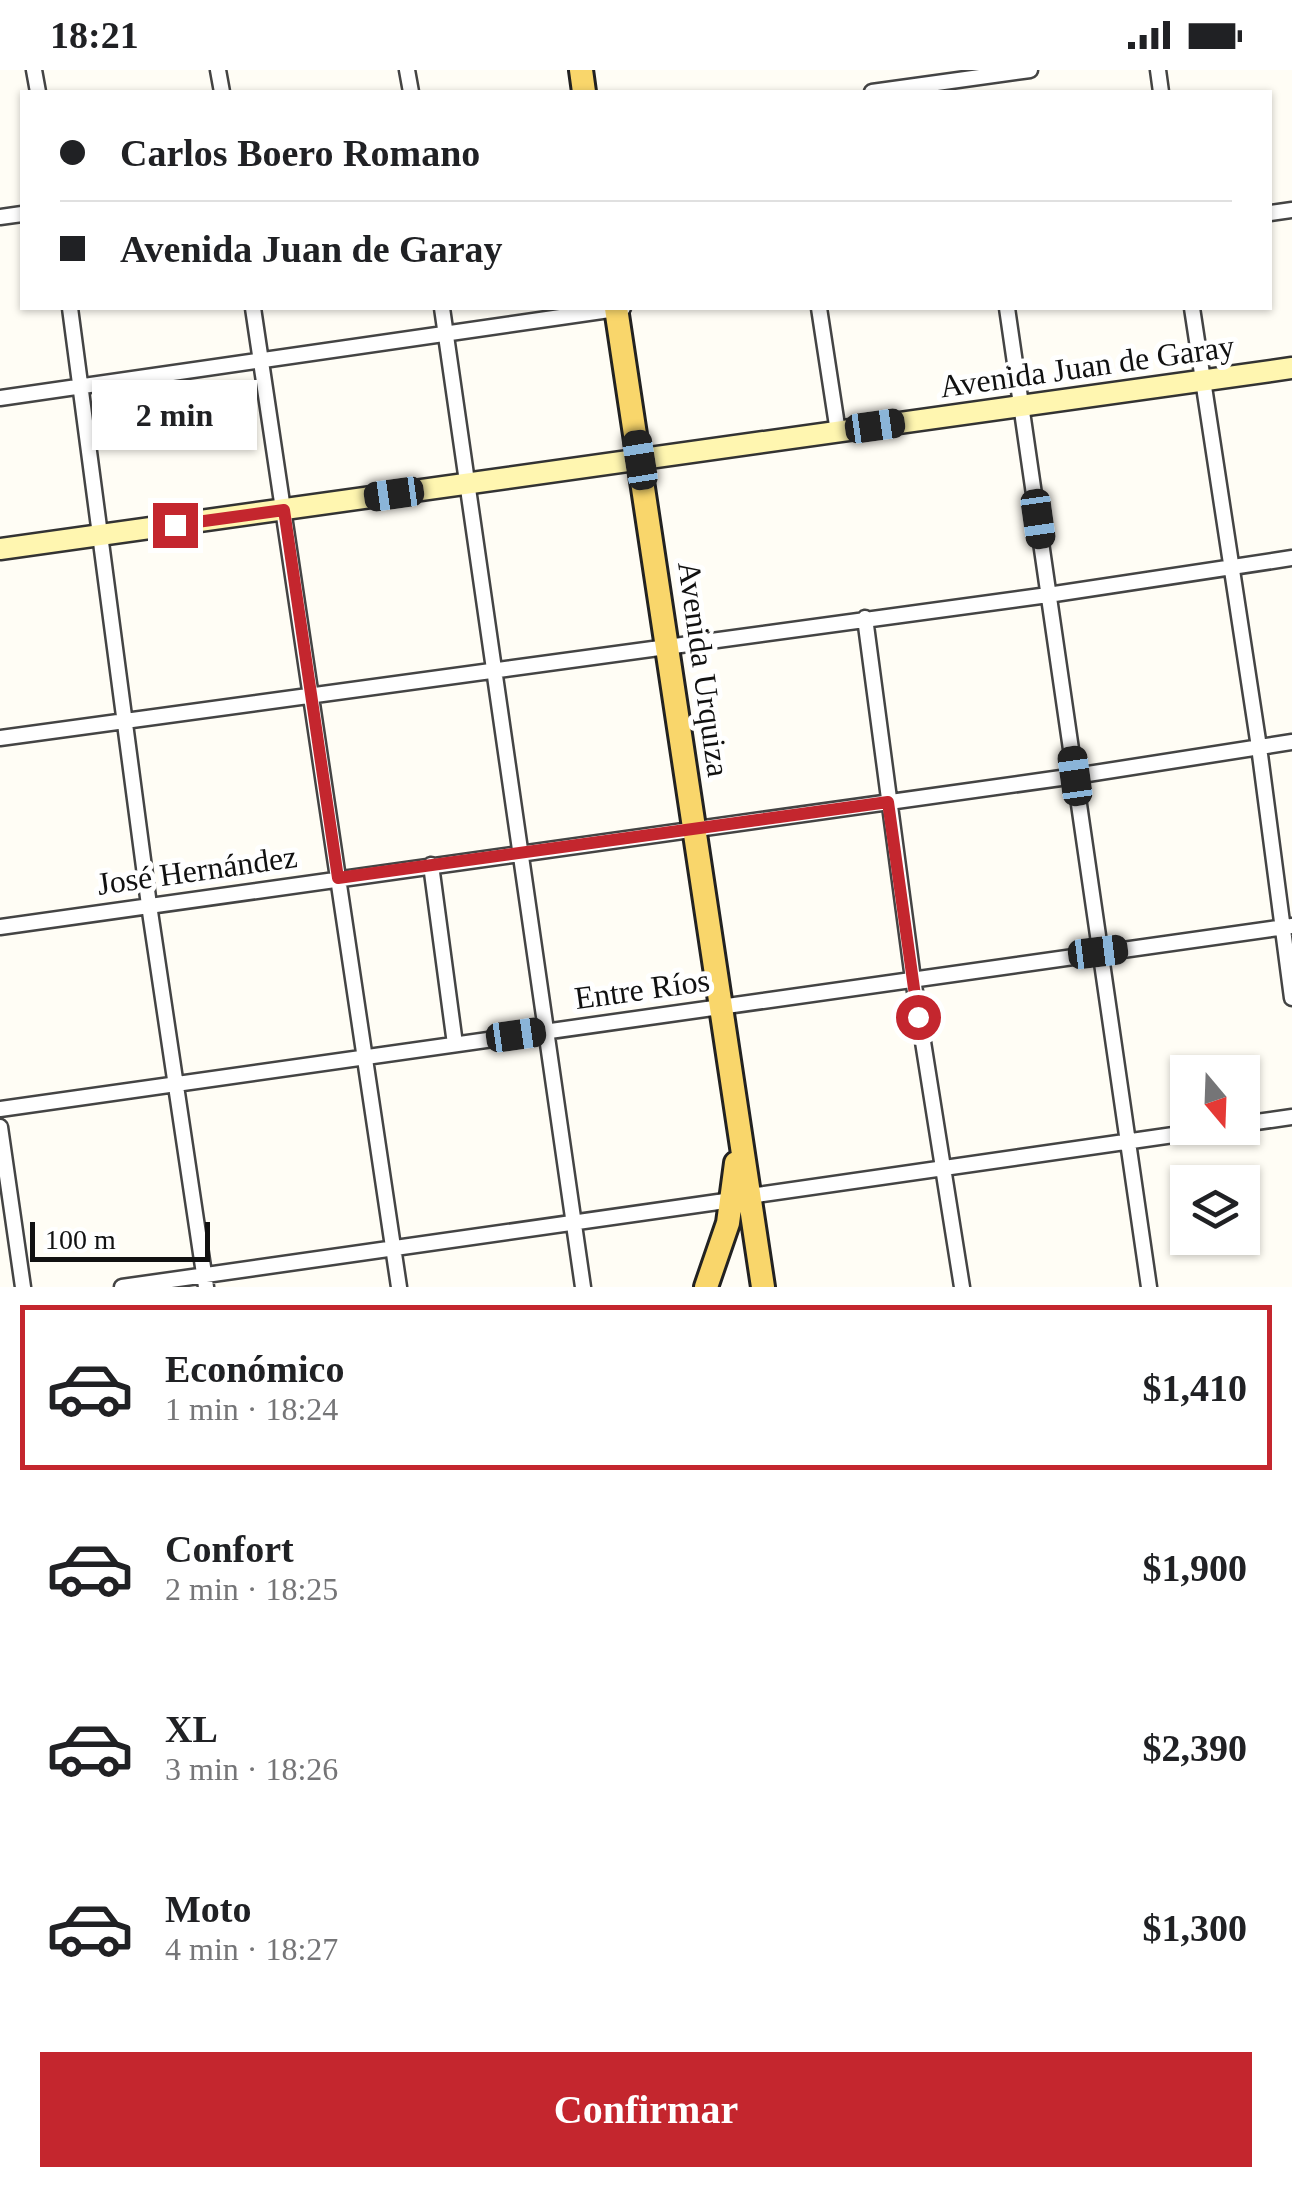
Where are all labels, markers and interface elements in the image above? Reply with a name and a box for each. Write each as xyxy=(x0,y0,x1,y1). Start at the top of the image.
text: 18:21 xyxy=(50,14,139,56)
text: Carlos Boero Romano xyxy=(120,132,480,174)
text: Avenida Juan de Garay xyxy=(120,228,503,270)
street label: Avenida Juan de Garay xyxy=(937,328,1237,404)
callout: 2 min xyxy=(92,380,258,450)
text: 2 min xyxy=(136,397,213,433)
car xyxy=(843,407,907,445)
car xyxy=(620,428,660,492)
car xyxy=(362,475,426,513)
car xyxy=(1019,487,1057,551)
route end xyxy=(153,503,198,548)
street label: Avenida Urquiza xyxy=(671,559,737,779)
car xyxy=(1056,744,1094,808)
street label: José Hernández xyxy=(95,838,299,902)
car xyxy=(1066,933,1130,971)
street label: Entre Ríos xyxy=(572,962,712,1016)
route start xyxy=(896,995,941,1040)
car xyxy=(484,1016,548,1054)
north arrow xyxy=(1170,1055,1260,1145)
map controls xyxy=(1170,1055,1260,1255)
button: layers xyxy=(1170,1165,1260,1255)
scale bar xyxy=(30,1217,210,1262)
text: 100 m xyxy=(45,1224,116,1255)
icon: car xyxy=(45,1343,135,1433)
text: Económico xyxy=(165,1348,344,1390)
text: $1,410 xyxy=(1143,1367,1247,1409)
text: 1 min · 18:24 xyxy=(165,1391,338,1427)
icon: car xyxy=(45,1523,135,1613)
text: Confort xyxy=(165,1528,294,1570)
text: $1,900 xyxy=(1143,1547,1247,1589)
text: 2 min · 18:25 xyxy=(165,1571,338,1607)
icon: car xyxy=(45,1703,135,1793)
text: XL xyxy=(165,1708,218,1750)
text: $2,390 xyxy=(1143,1727,1247,1769)
text: 3 min · 18:26 xyxy=(165,1751,338,1787)
icon: car xyxy=(45,1883,135,1973)
text: Moto xyxy=(165,1888,252,1930)
text: $1,300 xyxy=(1143,1907,1247,1949)
text: 4 min · 18:27 xyxy=(165,1931,338,1967)
button: Confirmar xyxy=(40,2052,1252,2167)

